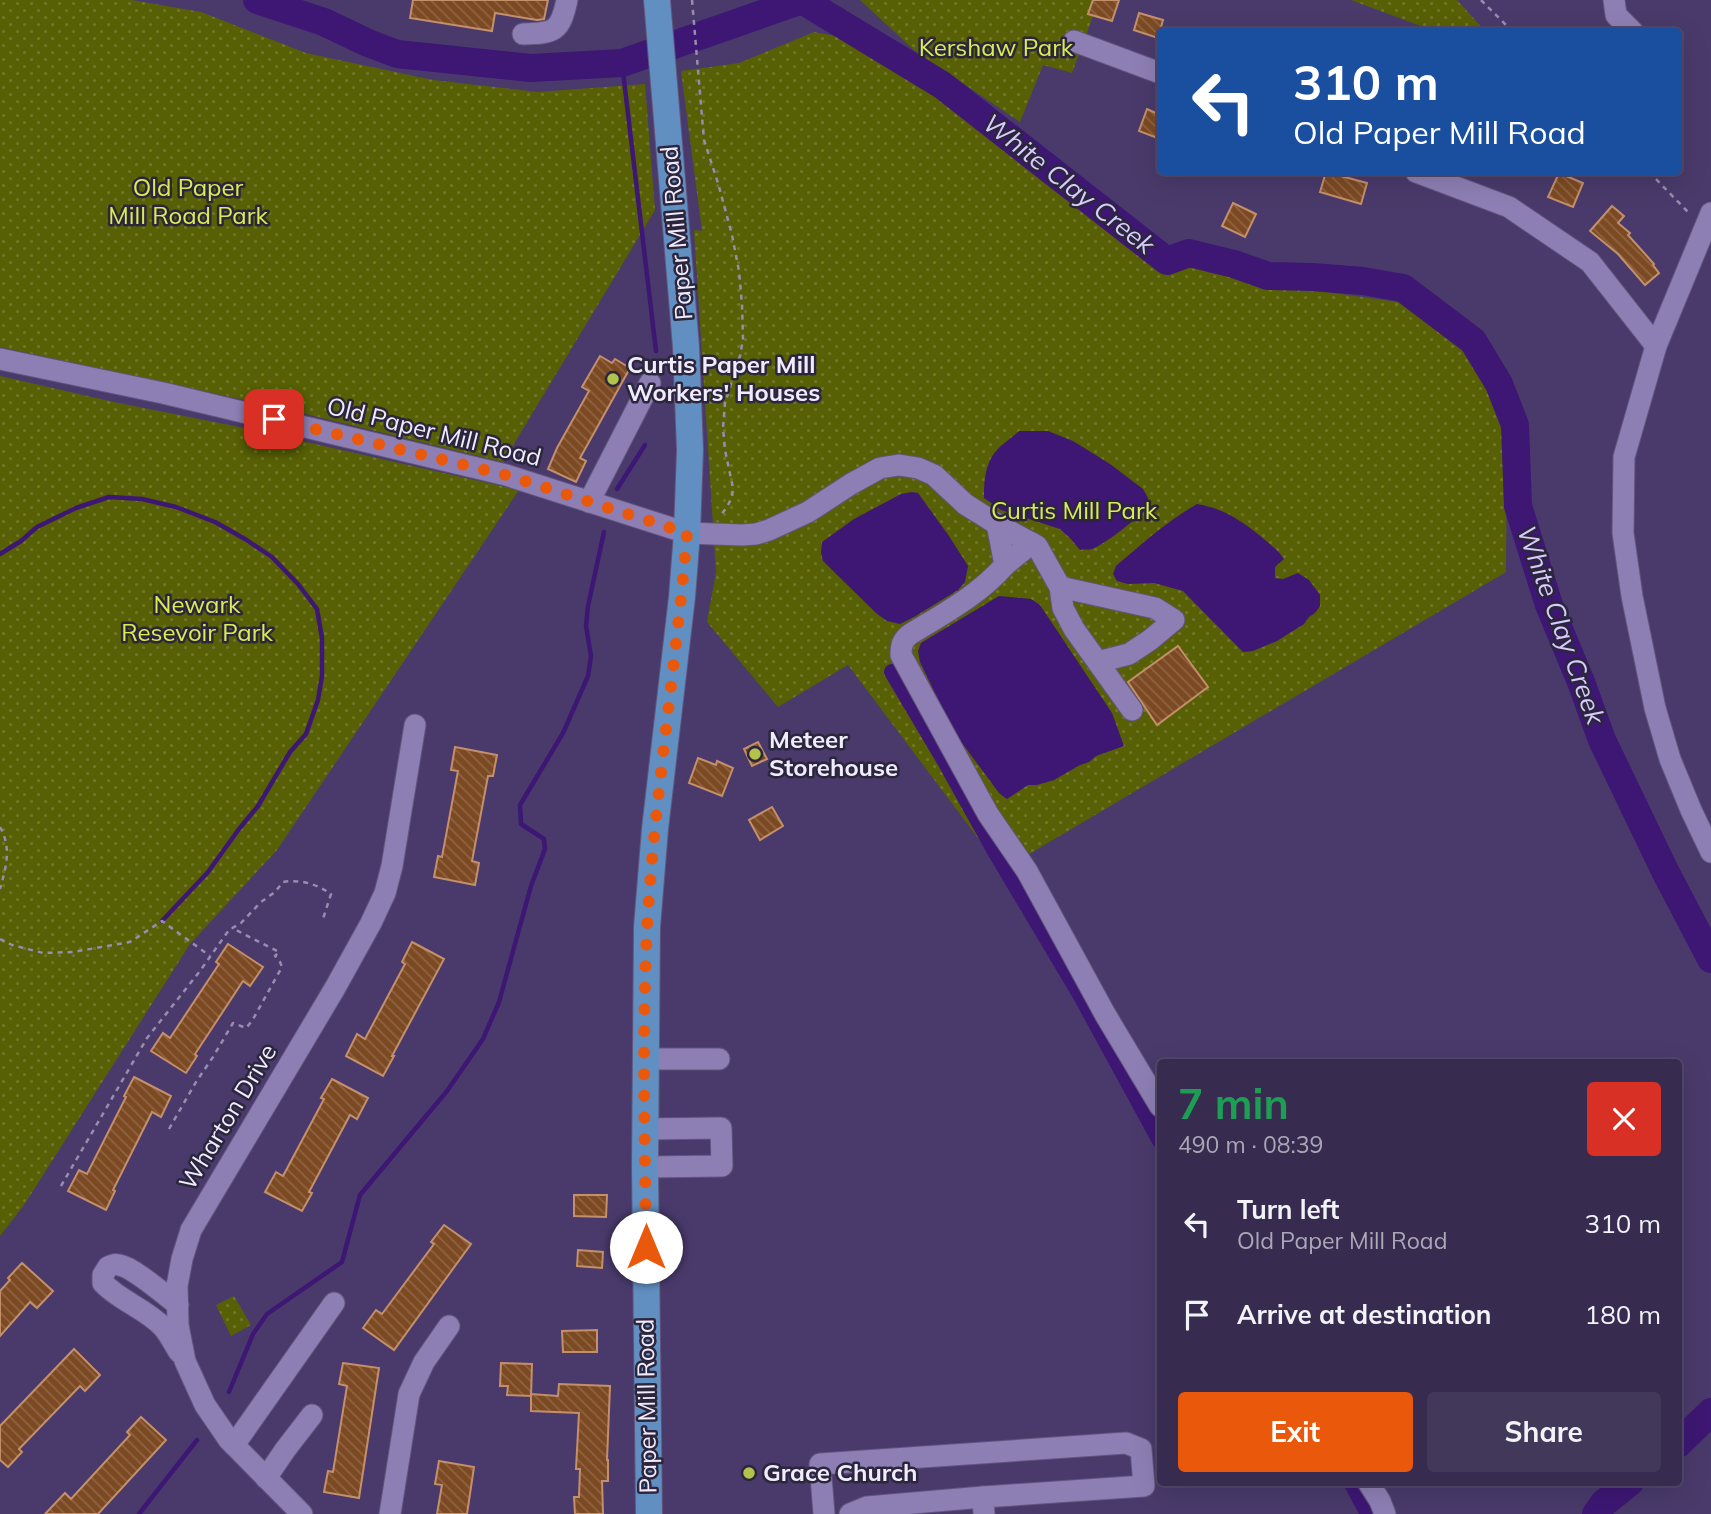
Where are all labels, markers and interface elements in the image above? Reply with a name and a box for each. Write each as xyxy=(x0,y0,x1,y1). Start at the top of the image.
park label: Kershaw Park xyxy=(919,32,1074,62)
text: 310 m xyxy=(1293,51,1439,112)
icon: left xyxy=(1178,56,1269,147)
water label: White Clay Creek xyxy=(977,106,1162,261)
text: Old Paper Mill Road xyxy=(1293,112,1586,152)
street label: Paper Mill Road xyxy=(653,145,699,321)
park label: Old Paper Mill Road Park xyxy=(108,172,268,230)
place label: Curtis Paper Mill Workers' Houses xyxy=(627,349,820,407)
marker: Curtis Paper Mill Workers' Houses xyxy=(605,371,621,387)
pin xyxy=(244,389,304,449)
street label: Old Paper Mill Road xyxy=(324,390,544,472)
icon: arrive xyxy=(255,400,293,438)
park label: Curtis Mill Park xyxy=(991,495,1158,525)
water label: White Clay Creek xyxy=(1510,521,1613,729)
park label: Newark Resevoir Park xyxy=(121,589,273,647)
place label: Meteer Storehouse xyxy=(769,724,898,782)
marker: Meteer Storehouse xyxy=(747,746,763,762)
street label: Wharton Drive xyxy=(172,1038,282,1195)
text: 7 min xyxy=(1178,1077,1289,1130)
button: close xyxy=(1587,1082,1661,1156)
text: 490 m · 08:39 xyxy=(1178,1130,1323,1159)
text: Turn left xyxy=(1237,1193,1339,1226)
icon: left xyxy=(1178,1205,1216,1243)
text: 310 m xyxy=(1585,1207,1661,1240)
position arrow xyxy=(609,1210,683,1284)
text: Old Paper Mill Road xyxy=(1237,1226,1447,1255)
icon: arrive xyxy=(1178,1296,1216,1334)
text: Arrive at destination xyxy=(1237,1298,1492,1331)
text: 180 m xyxy=(1585,1298,1661,1331)
street label: Paper Mill Road xyxy=(629,1318,663,1494)
button: Exit xyxy=(1178,1392,1413,1472)
button: Share xyxy=(1427,1392,1661,1472)
place label: Grace Church xyxy=(763,1457,918,1487)
marker: Grace Church xyxy=(741,1465,757,1481)

